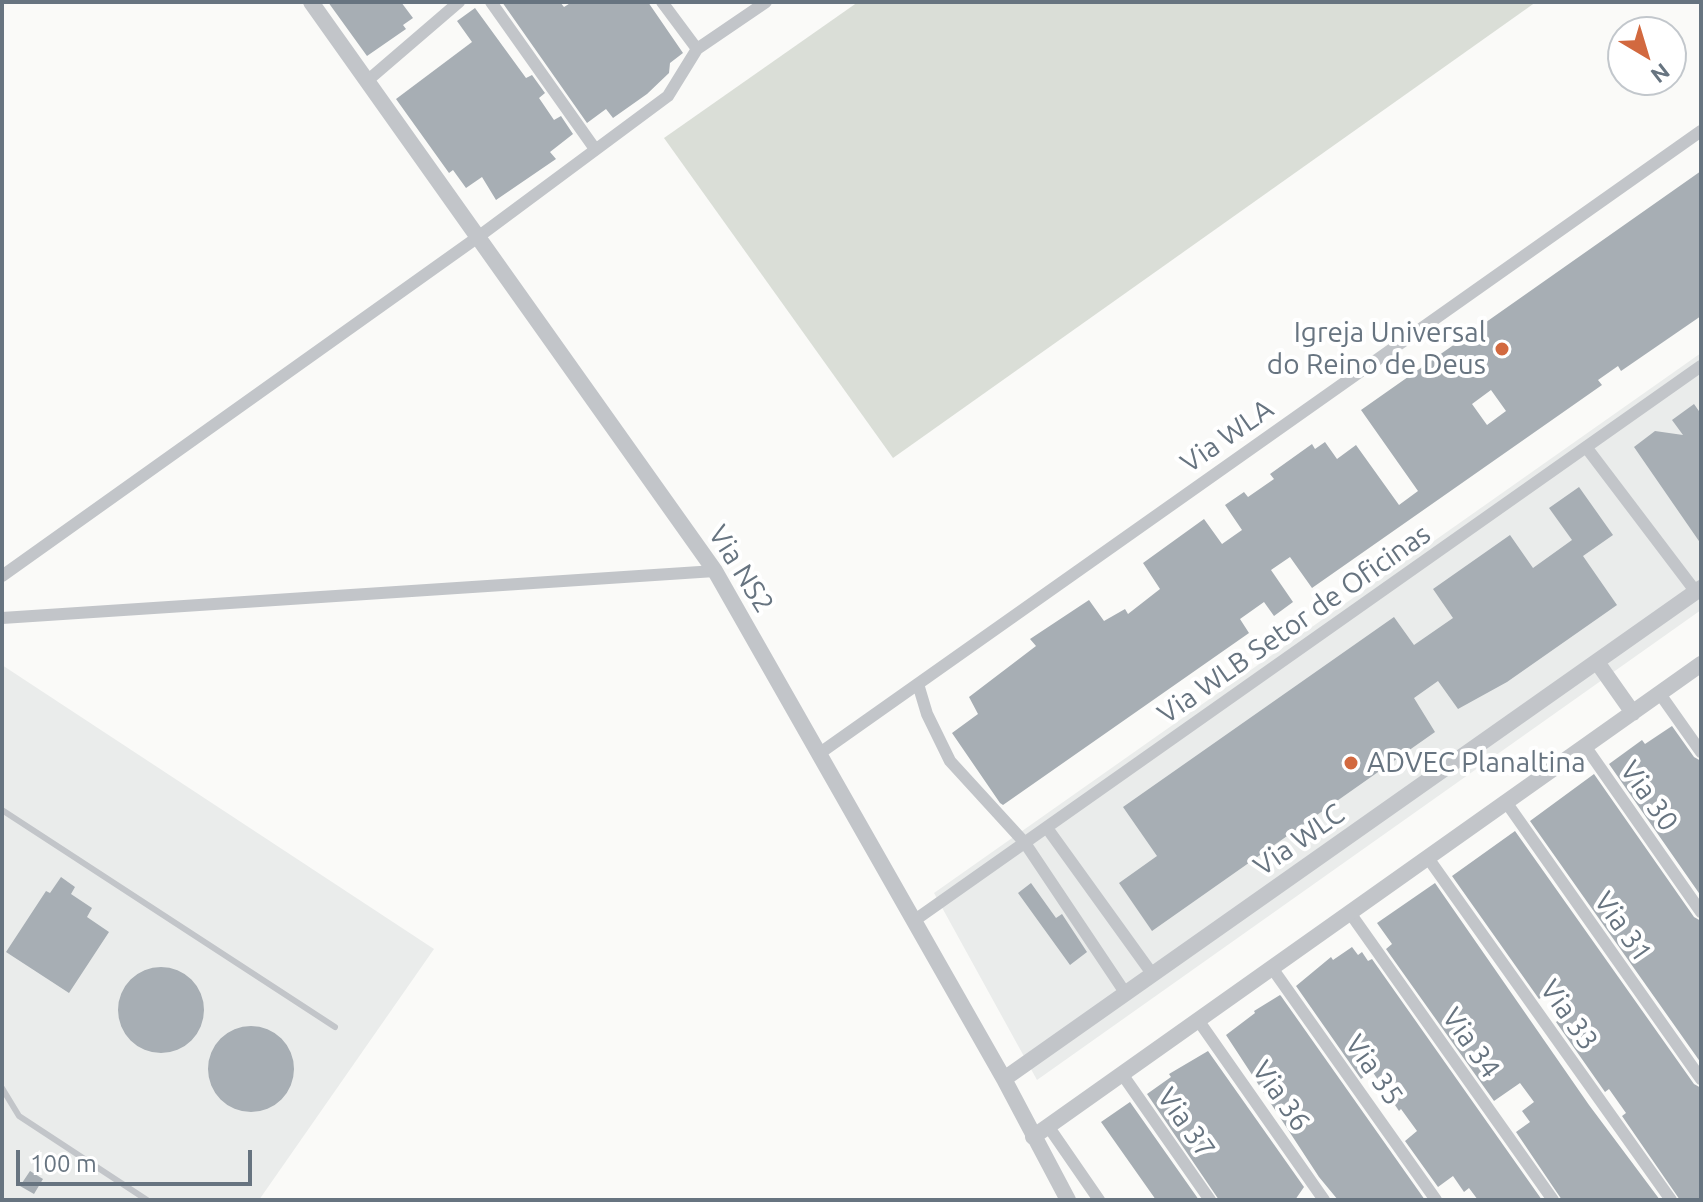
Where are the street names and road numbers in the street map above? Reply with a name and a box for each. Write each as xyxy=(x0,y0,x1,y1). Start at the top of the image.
street label: Via WLA xyxy=(1174,392,1280,480)
street label: Via WLB Setor de Oficinas xyxy=(1151,517,1437,731)
street label: Via NS2 xyxy=(701,519,781,619)
street label: Via 30 xyxy=(1613,754,1685,838)
street label: Via WLC xyxy=(1247,797,1351,883)
street label: Via 31 xyxy=(1587,885,1659,969)
street label: Via 33 xyxy=(1533,973,1605,1057)
street label: Via 34 xyxy=(1435,1001,1507,1085)
street label: Via 35 xyxy=(1338,1028,1410,1112)
street label: Via 36 xyxy=(1245,1054,1317,1138)
street label: Via 37 xyxy=(1150,1081,1222,1165)

